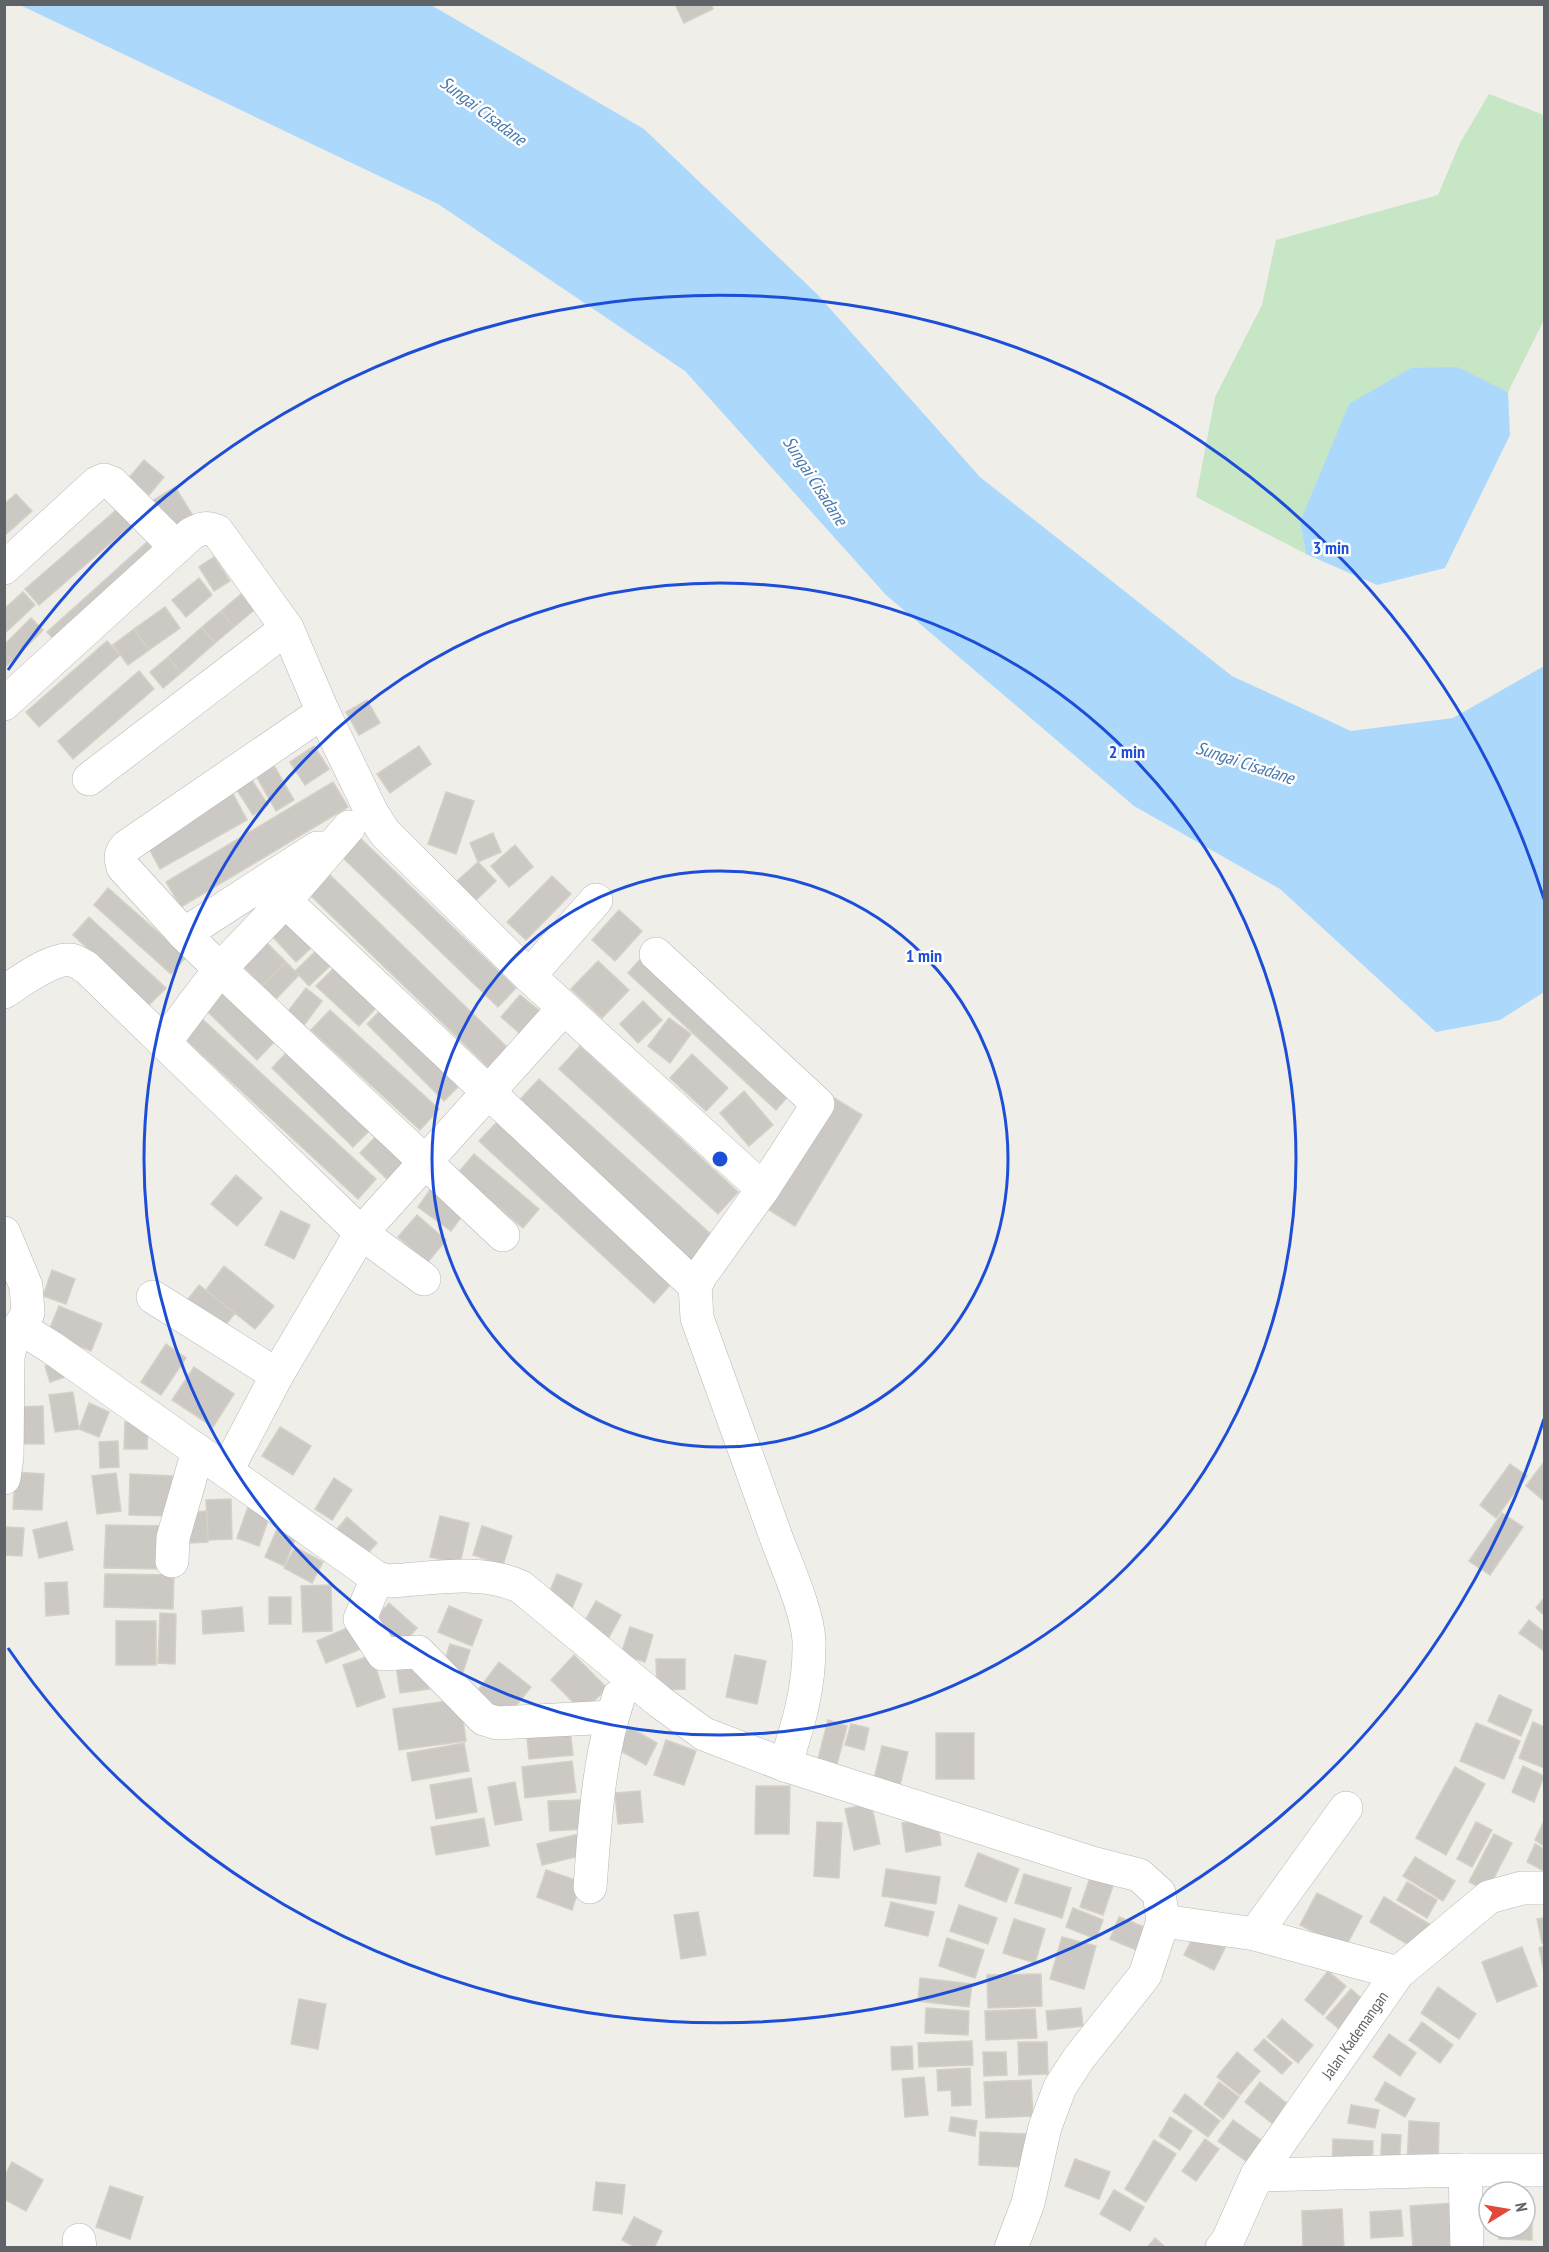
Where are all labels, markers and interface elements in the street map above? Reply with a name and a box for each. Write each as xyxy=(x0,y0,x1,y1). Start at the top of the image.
water label: Sungai Cisadane xyxy=(436,71,532,151)
water label: Sungai Cisadane xyxy=(778,432,854,531)
text: 3 min xyxy=(1313,536,1349,559)
water label: Sungai Cisadane xyxy=(1193,736,1299,790)
text: 2 min xyxy=(1109,740,1145,763)
text: 1 min xyxy=(906,944,942,967)
centre of rings xyxy=(710,1149,730,1169)
street label: Jalan Kademangan xyxy=(1317,1987,1392,2084)
north arrow xyxy=(1477,2180,1537,2240)
text: N xyxy=(1511,2201,1532,2213)

